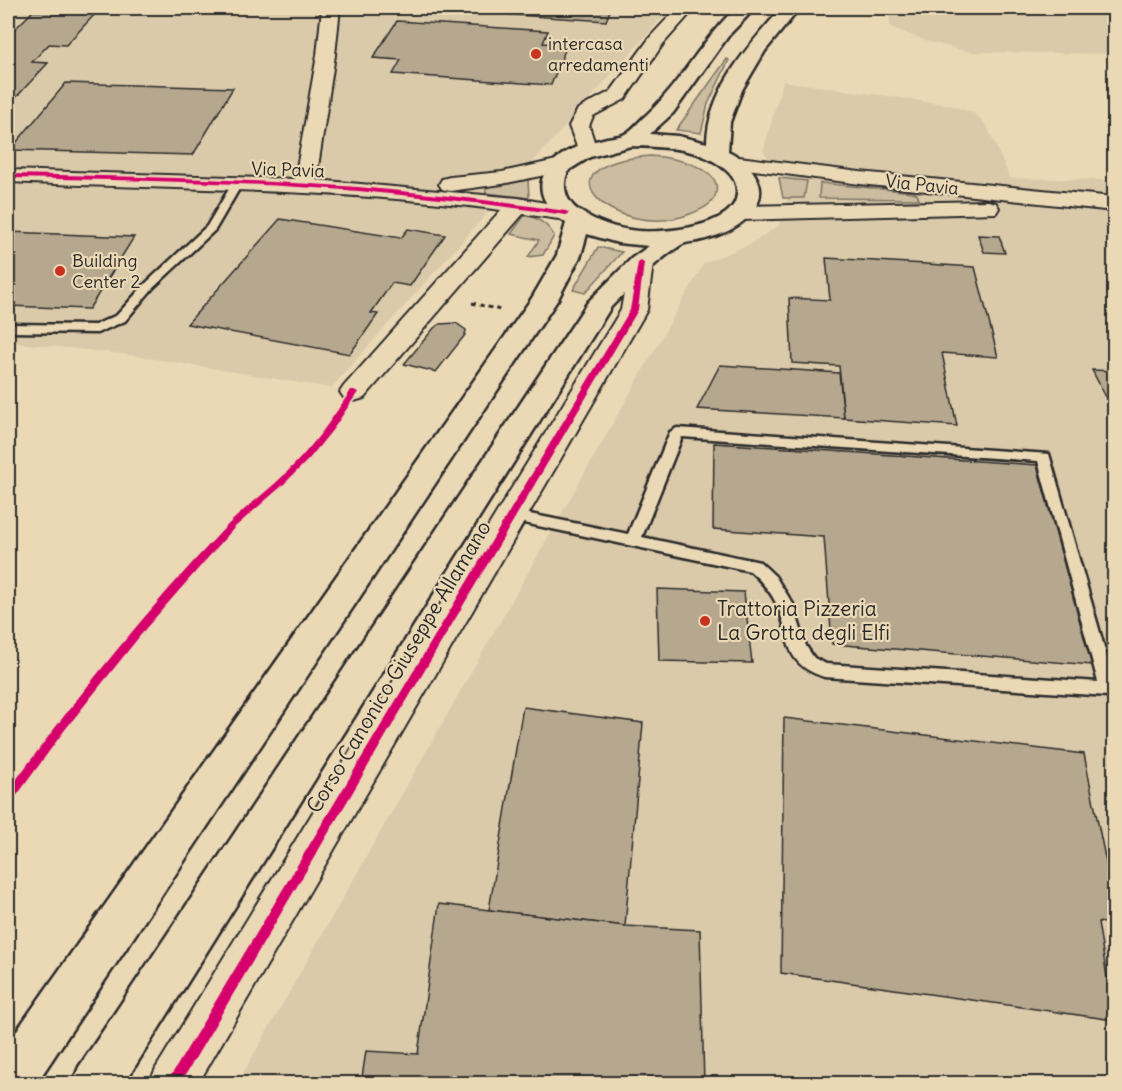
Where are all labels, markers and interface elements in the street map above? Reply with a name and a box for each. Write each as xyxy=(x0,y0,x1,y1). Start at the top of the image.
place label: intercasa arredamenti xyxy=(548,32,649,76)
marker: intercasa arredamenti xyxy=(529,47,543,61)
street label: Via Pavia xyxy=(251,157,325,182)
street label: Via Pavia xyxy=(884,169,960,200)
place label: Building Center 2 xyxy=(72,249,141,293)
marker: Building Center 2 xyxy=(53,264,67,278)
street label: Corso Canonico Giuseppe Allamano xyxy=(300,516,497,818)
place label: Trattoria Pizzeria La Grotta degli Elfi xyxy=(717,595,890,646)
marker: Trattoria Pizzeria La Grotta degli Elfi xyxy=(698,614,712,628)

